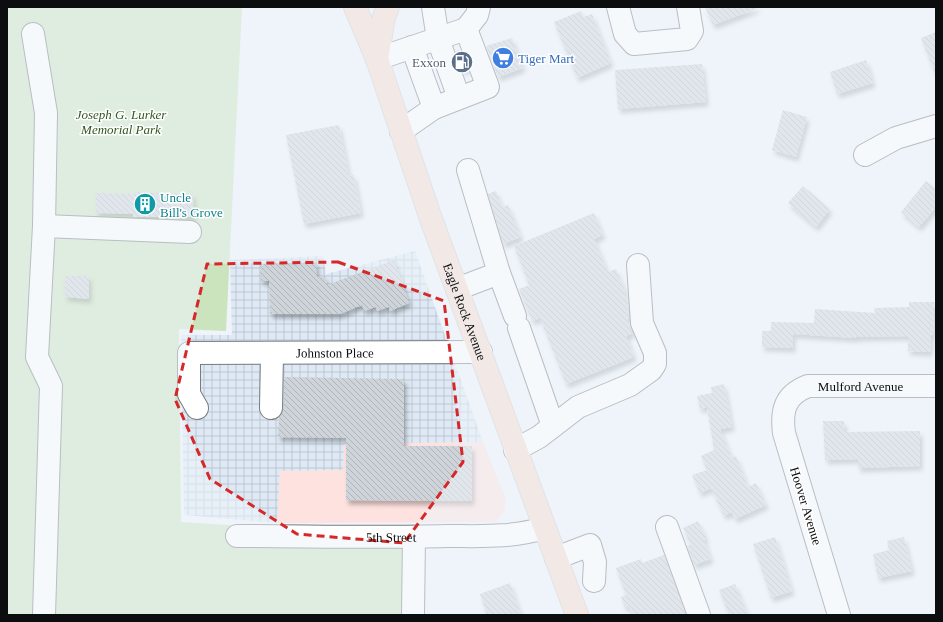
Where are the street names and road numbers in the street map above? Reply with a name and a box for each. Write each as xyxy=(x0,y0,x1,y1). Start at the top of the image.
street label: Eagle Rock Avenue xyxy=(440,261,490,362)
street label: Johnston Place xyxy=(296,345,374,360)
street label: Mulford Avenue xyxy=(818,379,904,394)
street label: Hoover Avenue xyxy=(787,465,825,547)
street label: 5th Street xyxy=(366,529,417,544)

